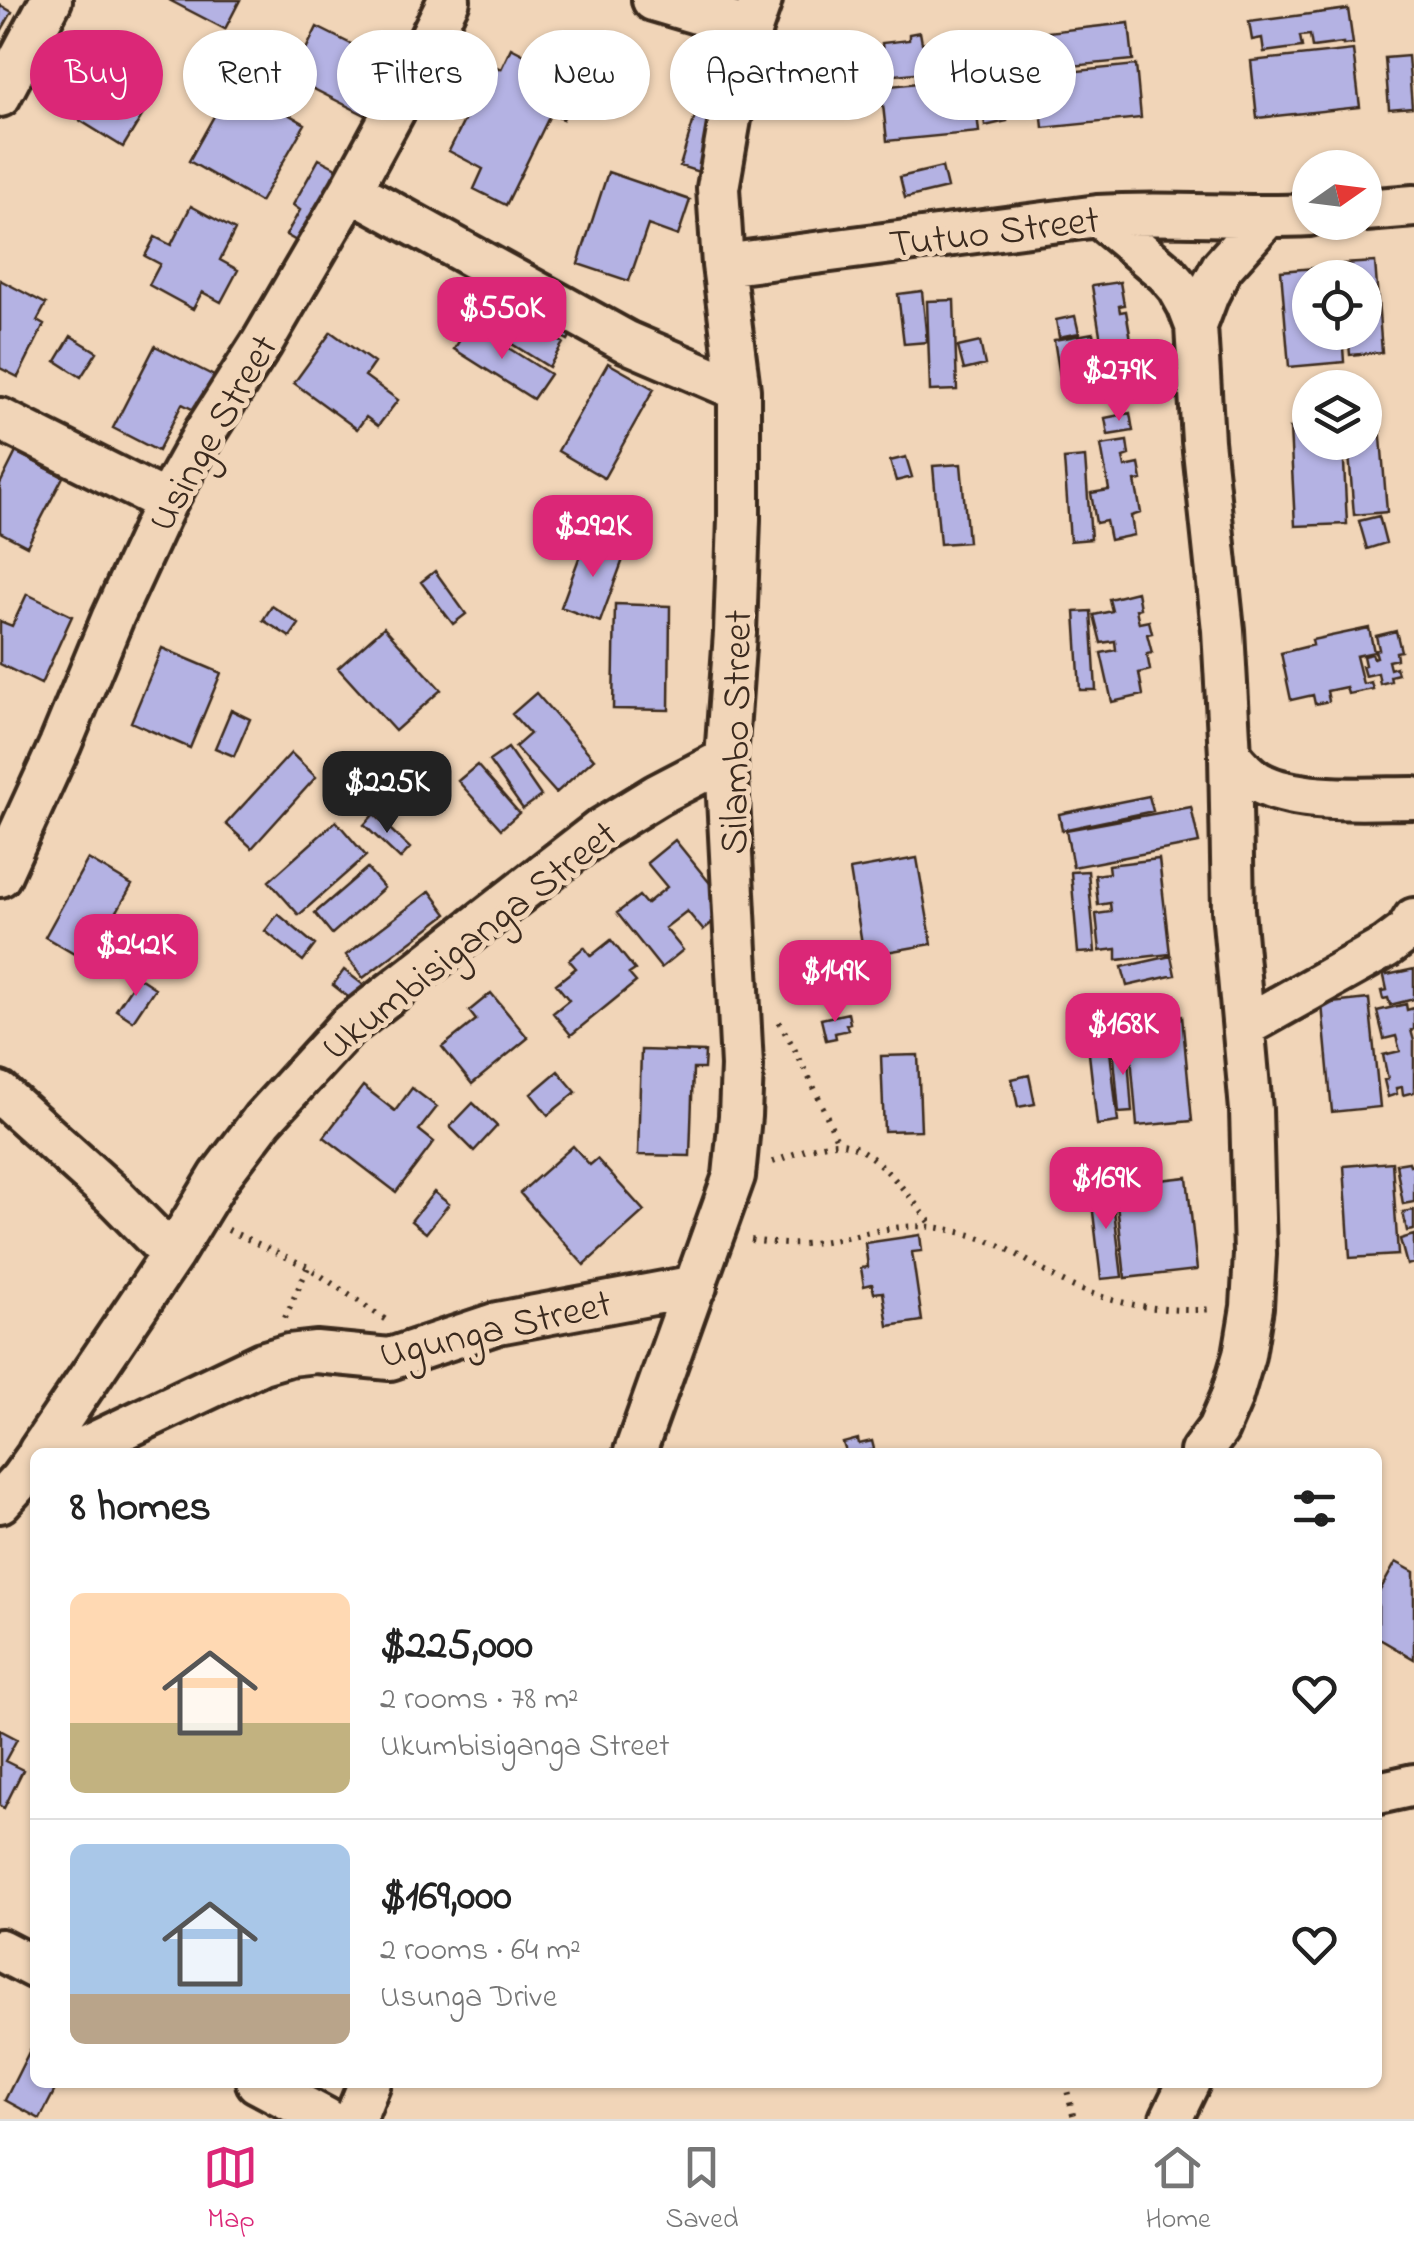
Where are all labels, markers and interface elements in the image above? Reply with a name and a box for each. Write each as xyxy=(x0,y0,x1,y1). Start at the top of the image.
chip: Buy xyxy=(30,30,163,120)
chip: Rent xyxy=(183,30,317,120)
chip: Filters xyxy=(337,30,498,120)
chip: New xyxy=(518,30,650,120)
chip: Apartment xyxy=(670,30,894,120)
chip: House xyxy=(914,30,1076,120)
north arrow xyxy=(1292,150,1382,240)
map controls xyxy=(1292,150,1382,460)
street label: Tutuo Street xyxy=(886,192,1103,277)
button: locate xyxy=(1292,260,1382,350)
pin: $550K xyxy=(432,277,572,362)
text: $550K xyxy=(459,286,545,333)
street label: Usinge Street xyxy=(135,325,295,544)
pin: $279K xyxy=(1049,339,1189,424)
text: $279K xyxy=(1082,348,1156,395)
button: layers xyxy=(1292,370,1382,460)
pin: $292K xyxy=(523,495,663,580)
text: $292K xyxy=(555,504,631,551)
street label: Silambo Street xyxy=(707,609,770,855)
pin: $225K xyxy=(317,751,457,836)
text: $225K xyxy=(345,760,430,807)
street label: Ukumbisiganga Street xyxy=(310,808,632,1077)
pin: $242K xyxy=(66,914,206,999)
text: $242K xyxy=(96,923,176,970)
pin: $149K xyxy=(765,940,905,1025)
text: $149K xyxy=(801,949,869,996)
pin: $168K xyxy=(1053,993,1193,1078)
text: $168K xyxy=(1087,1002,1159,1049)
pin: $169K xyxy=(1036,1147,1176,1232)
text: $169K xyxy=(1072,1156,1140,1203)
street label: Ugunga Street xyxy=(374,1276,618,1387)
text: 8 homes xyxy=(70,1478,211,1539)
icon: filters xyxy=(1287,1481,1342,1536)
text: $225,000 xyxy=(380,1616,533,1677)
icon: home xyxy=(150,1633,270,1753)
icon: heart xyxy=(1287,1666,1342,1721)
text: 2 rooms · 78 m² xyxy=(380,1677,579,1724)
text: Ukumbisiganga Street xyxy=(380,1724,670,1771)
text: $169,000 xyxy=(380,1867,512,1928)
icon: home xyxy=(150,1884,270,2004)
icon: heart xyxy=(1287,1917,1342,1972)
text: 2 rooms · 64 m² xyxy=(380,1928,581,1975)
text: Usunga Drive xyxy=(380,1975,557,2022)
tab: Map xyxy=(203,2140,258,2241)
tab: Saved xyxy=(665,2140,738,2241)
tab: Home xyxy=(1145,2140,1211,2241)

